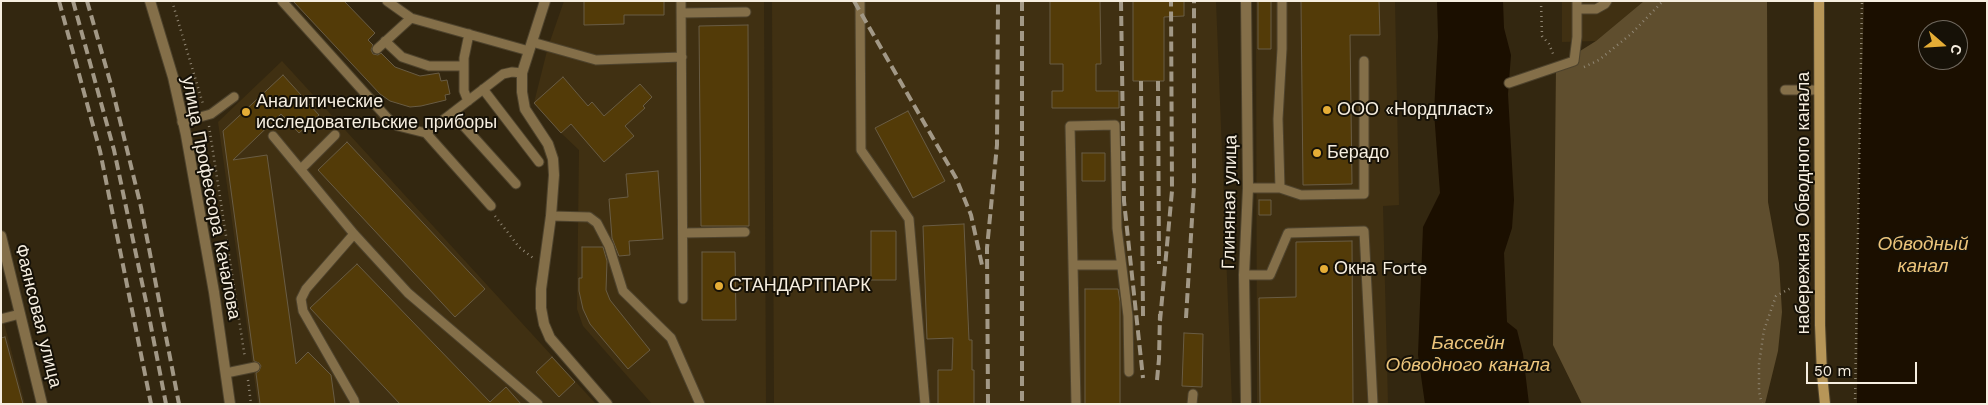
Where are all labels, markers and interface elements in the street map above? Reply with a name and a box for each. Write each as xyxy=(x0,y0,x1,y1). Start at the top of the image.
north arrow xyxy=(1918,20,1968,70)
text: С xyxy=(1947,42,1965,57)
street label: набережная Обводного канала xyxy=(1793,72,1815,334)
street label: улица Профессора Качалова xyxy=(177,75,245,321)
place label: Аналитические исследовательские приборы xyxy=(256,91,497,134)
place label: ООО «Нордпласт» xyxy=(1337,99,1494,121)
marker: ООО «Нордпласт» xyxy=(1321,104,1333,116)
marker: Аналитические исследовательские приборы xyxy=(240,106,252,118)
street label: Глиняная улица xyxy=(1218,135,1242,269)
place label: Берадо xyxy=(1327,142,1389,164)
marker: Берадо xyxy=(1311,147,1323,159)
water label: Обводный канал xyxy=(1877,233,1969,277)
street label: Фаянсовая улица xyxy=(10,242,66,390)
place label: Окна Forte xyxy=(1334,258,1427,280)
marker: Окна Forte xyxy=(1318,263,1330,275)
place label: СТАНДАРТПАРК xyxy=(729,275,871,297)
marker: СТАНДАРТПАРК xyxy=(713,280,725,292)
water label: Бассейн Обводного канала xyxy=(1386,332,1550,376)
scale bar xyxy=(1808,352,1919,384)
text: 50 m xyxy=(1814,362,1851,380)

